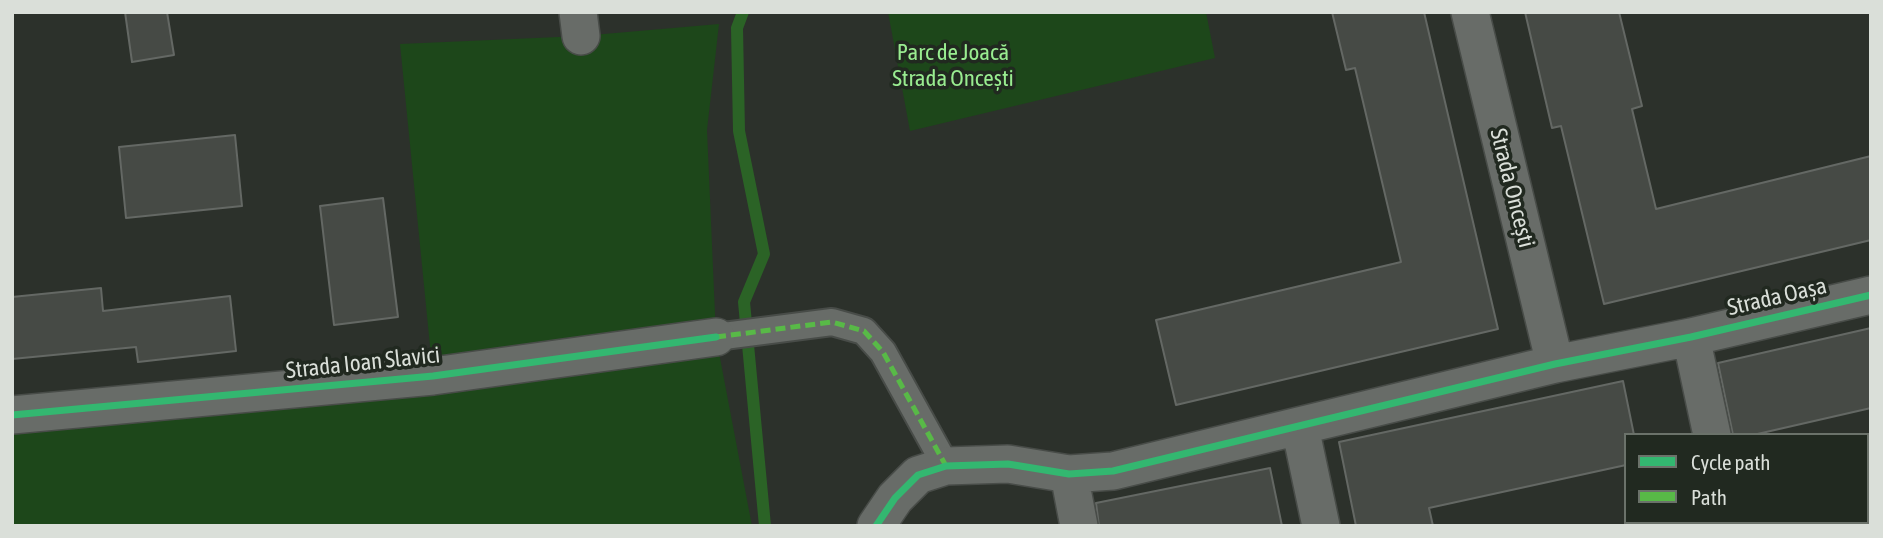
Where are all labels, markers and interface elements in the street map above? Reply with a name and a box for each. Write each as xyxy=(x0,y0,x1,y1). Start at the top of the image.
park label: Parc de Joacă Strada Oncești xyxy=(892,39,1014,93)
street label: Strada Oncești xyxy=(1484,126,1540,250)
street label: Strada Oașa xyxy=(1725,272,1829,322)
street label: Strada Ioan Slavici xyxy=(285,341,441,385)
legend xyxy=(1624,433,1869,524)
text: Cycle path xyxy=(1691,450,1770,474)
text: Path xyxy=(1691,485,1727,509)

